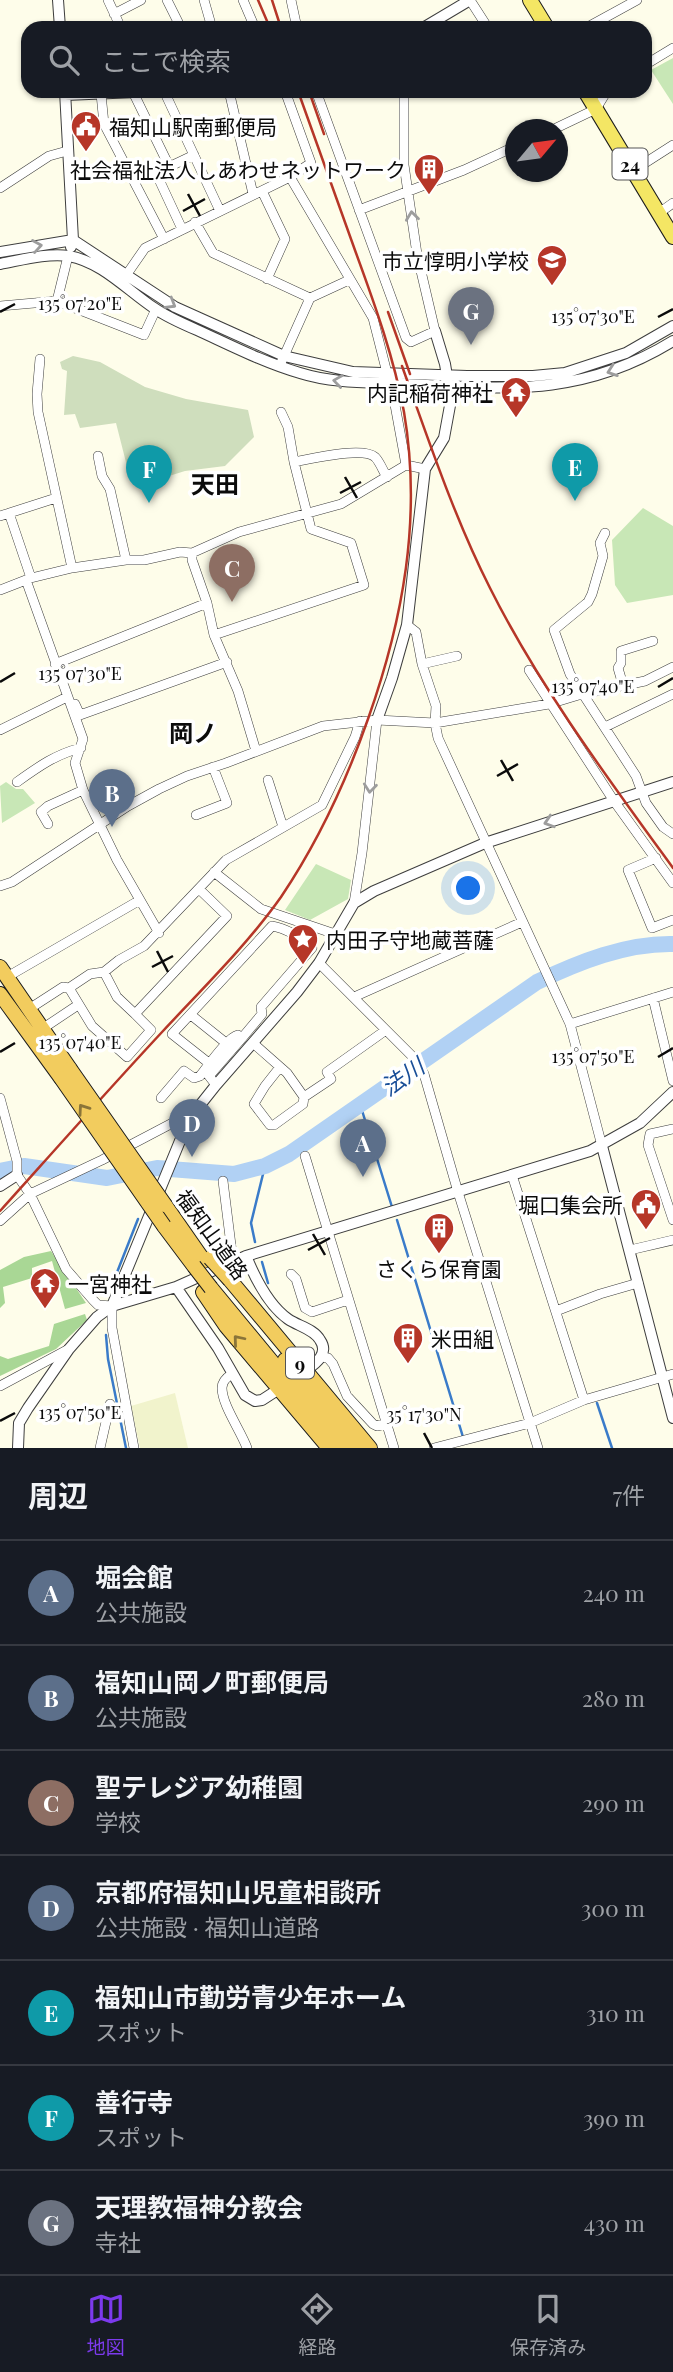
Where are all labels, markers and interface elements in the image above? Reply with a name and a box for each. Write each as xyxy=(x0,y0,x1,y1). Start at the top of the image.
search box xyxy=(21,21,652,98)
icon: search xyxy=(45,41,83,79)
text: ここで検索 xyxy=(101,43,231,78)
public building icon: 福知山駅南郵便局 xyxy=(69,109,103,153)
place label: 福知山駅南郵便局 xyxy=(109,112,277,140)
north arrow xyxy=(505,119,568,182)
road number: 24 xyxy=(612,148,648,180)
building icon: 社会福祉法人しあわせネットワーク xyxy=(412,152,446,196)
place label: 社会福祉法人しあわせネットワーク xyxy=(70,155,406,183)
one-way arrow xyxy=(405,210,420,222)
one-way arrow xyxy=(31,239,42,254)
school or university icon: 市立惇明小学校 xyxy=(535,243,569,287)
place label: 市立惇明小学校 xyxy=(382,246,529,274)
pin: G xyxy=(448,287,494,345)
text: 135°07'20"E xyxy=(38,291,122,315)
one-way arrow xyxy=(164,296,177,309)
text: 135°07'30"E xyxy=(551,304,635,328)
one-way arrow xyxy=(607,363,619,377)
one-way arrow xyxy=(332,373,344,388)
temple icon: 内記稲荷神社 xyxy=(499,375,533,419)
place label: 内記稲荷神社 xyxy=(367,378,493,406)
pin: E xyxy=(552,443,598,501)
pin: F xyxy=(126,445,172,503)
district label: 天田 xyxy=(191,467,239,499)
pin: C xyxy=(209,544,255,602)
text: 135°07'30"E xyxy=(38,661,122,685)
text: 135°07'40"E xyxy=(551,674,635,698)
district label: 岡ノ xyxy=(169,716,217,748)
pin: B xyxy=(89,769,135,827)
one-way arrow xyxy=(362,782,377,793)
one-way arrow xyxy=(544,814,556,828)
your location xyxy=(451,871,485,905)
place icon: 内田子守地蔵菩薩 xyxy=(286,922,320,966)
place label: 内田子守地蔵菩薩 xyxy=(326,925,494,953)
text: 135°07'40"E xyxy=(38,1030,122,1054)
text: 135°07'50"E xyxy=(552,1044,635,1068)
water label: 法川 xyxy=(374,1048,432,1102)
pin: D xyxy=(169,1099,215,1157)
one-way arrow xyxy=(79,1104,91,1117)
pin: A xyxy=(340,1119,386,1177)
street label: 福知山道路 xyxy=(171,1183,255,1285)
public building icon: 堀口集会所 xyxy=(629,1187,663,1231)
place label: 堀口集会所 xyxy=(518,1190,623,1218)
building icon: さくら保育園 xyxy=(422,1211,456,1255)
place label: さくら保育園 xyxy=(376,1254,502,1282)
temple icon: 一宮神社 xyxy=(28,1266,62,1310)
place label: 一宮神社 xyxy=(68,1269,152,1297)
building icon: 米田組 xyxy=(391,1321,425,1365)
place label: 米田組 xyxy=(431,1324,494,1352)
one-way arrow xyxy=(233,1335,246,1347)
road number: 9 xyxy=(286,1348,314,1378)
text: 135°07'50"E xyxy=(39,1400,122,1424)
text: 35°17'30"N xyxy=(386,1402,462,1426)
text: 周辺 xyxy=(28,1475,88,1515)
text: 7件 xyxy=(613,1479,645,1510)
text: 堀会館 xyxy=(95,1559,173,1594)
text: A xyxy=(43,1577,59,1608)
text: 240 m xyxy=(583,1577,645,1608)
text: 公共施設 xyxy=(95,1596,187,1627)
text: 福知山岡ノ町郵便局 xyxy=(95,1664,329,1699)
text: B xyxy=(43,1682,59,1713)
text: 280 m xyxy=(582,1682,645,1713)
text: 公共施設 xyxy=(95,1701,187,1732)
text: 聖テレジア幼稚園 xyxy=(95,1769,303,1804)
text: C xyxy=(43,1787,59,1818)
text: 290 m xyxy=(582,1787,645,1818)
text: 学校 xyxy=(95,1806,141,1837)
text: 京都府福知山児童相談所 xyxy=(95,1874,381,1909)
text: D xyxy=(42,1892,60,1923)
text: 300 m xyxy=(581,1892,645,1923)
text: 公共施設 · 福知山道路 xyxy=(95,1911,320,1942)
text: 福知山市勤労青少年ホーム xyxy=(95,1979,406,2014)
text: E xyxy=(44,1997,58,2028)
text: 310 m xyxy=(586,1997,645,2028)
text: スポット xyxy=(95,2016,187,2047)
text: 善行寺 xyxy=(95,2084,173,2119)
text: F xyxy=(44,2102,58,2133)
text: 390 m xyxy=(583,2102,645,2133)
text: スポット xyxy=(95,2121,187,2152)
text: 天理教福神分教会 xyxy=(95,2189,303,2224)
text: G xyxy=(43,2207,59,2238)
text: 430 m xyxy=(584,2207,645,2238)
text: 寺社 xyxy=(95,2226,141,2257)
tab: 地図 xyxy=(87,2290,125,2359)
tab: 経路 xyxy=(298,2290,336,2359)
tab: 保存済み xyxy=(510,2290,586,2359)

